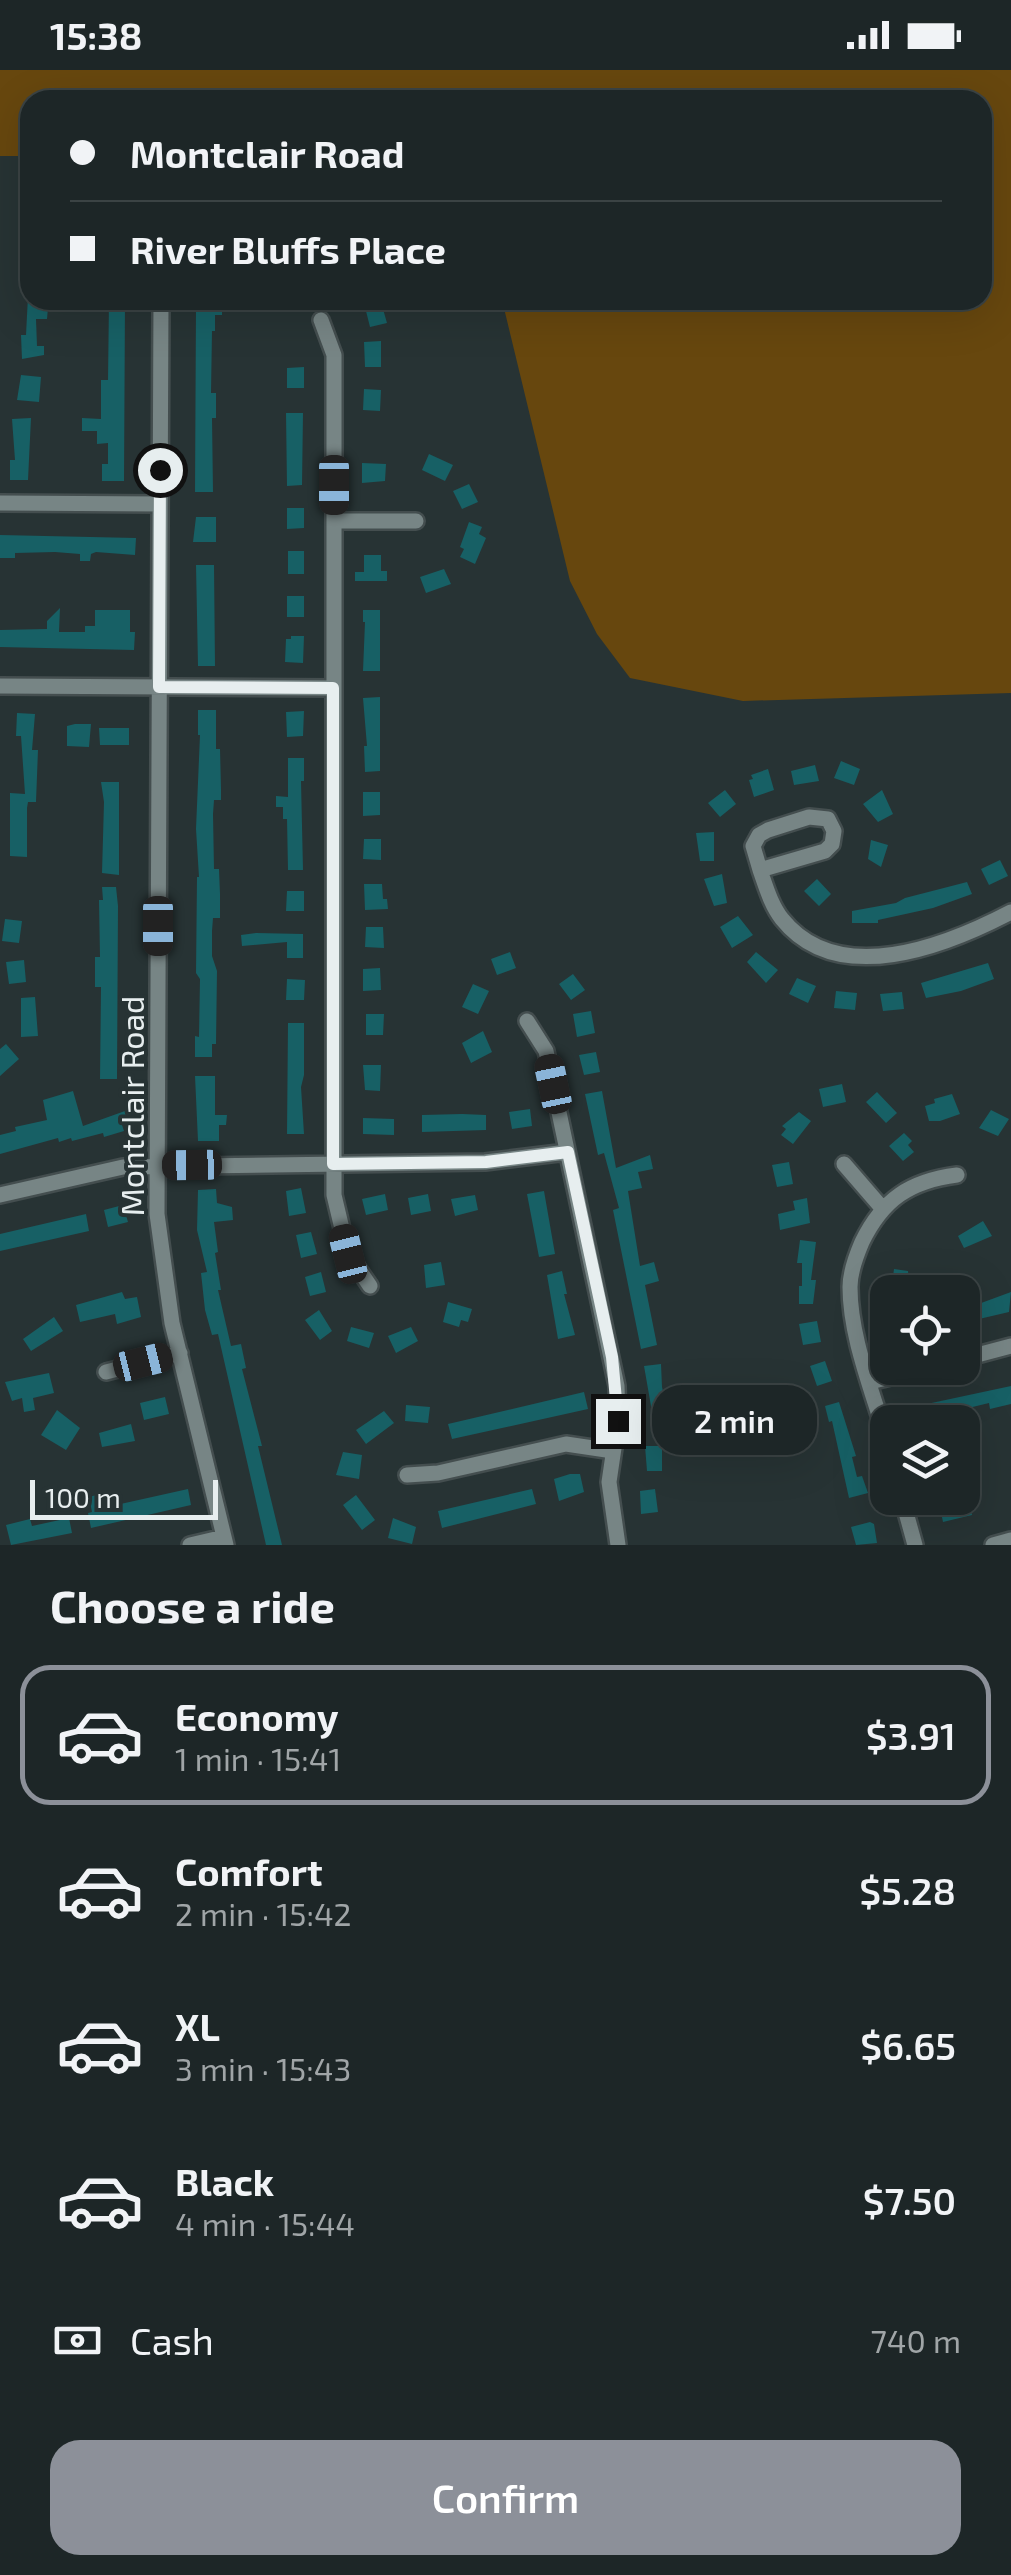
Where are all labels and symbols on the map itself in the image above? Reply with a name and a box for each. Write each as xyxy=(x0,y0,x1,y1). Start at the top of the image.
route start xyxy=(138,448,183,493)
car xyxy=(319,455,349,515)
car xyxy=(143,896,173,956)
street label: Montclair Road xyxy=(112,996,150,1216)
car xyxy=(532,1052,574,1116)
car xyxy=(162,1149,222,1181)
car xyxy=(326,1221,370,1287)
car xyxy=(110,1340,176,1384)
callout: 2 min xyxy=(653,1386,818,1456)
route end xyxy=(596,1399,641,1444)
scale bar xyxy=(30,1475,218,1520)

